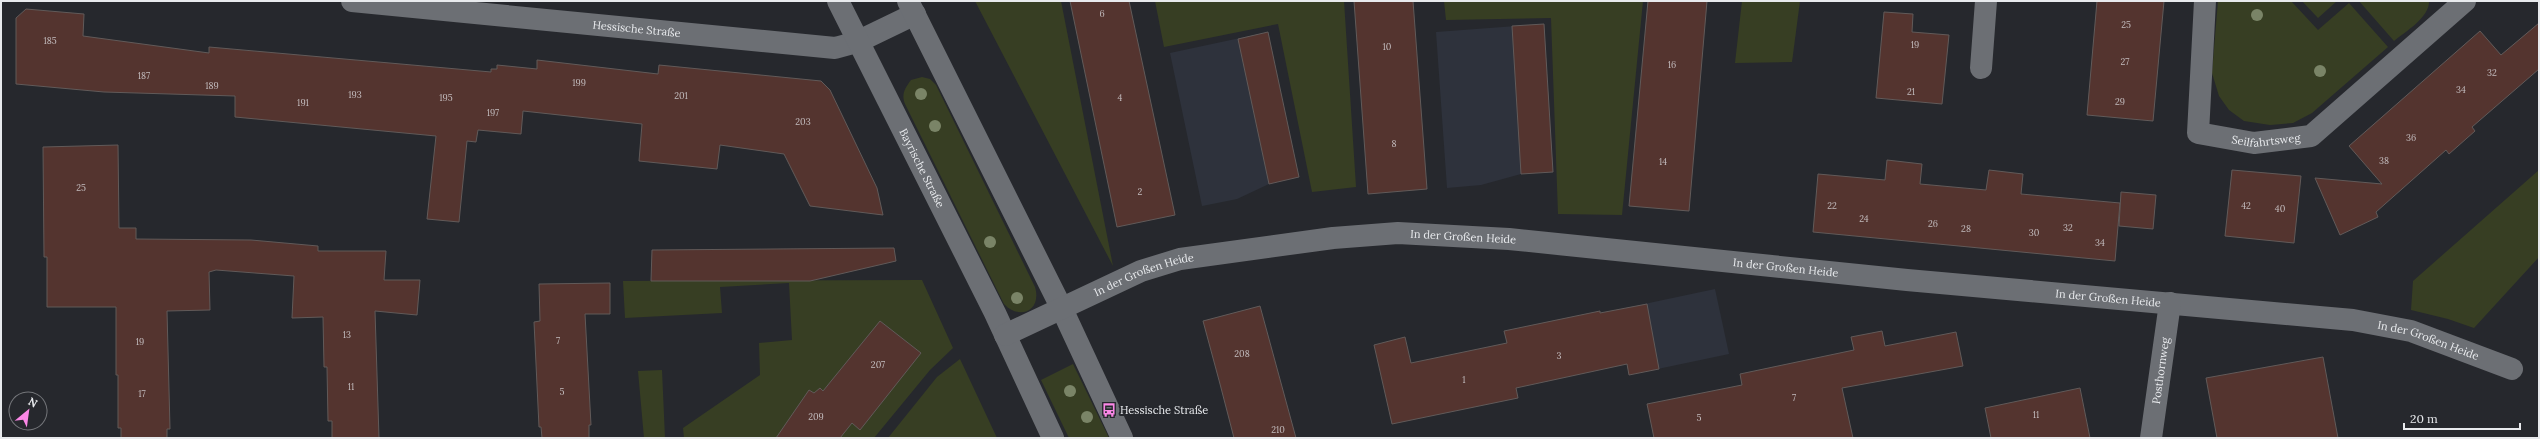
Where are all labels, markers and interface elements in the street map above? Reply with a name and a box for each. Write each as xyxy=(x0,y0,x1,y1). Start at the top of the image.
house number: 6 xyxy=(1099,8,1105,19)
street label: Hessische Straße xyxy=(592,17,681,40)
house number: 25 xyxy=(2121,19,2131,30)
house number: 185 xyxy=(43,35,57,46)
house number: 19 xyxy=(1911,39,1919,50)
house number: 10 xyxy=(1383,41,1392,52)
house number: 27 xyxy=(2121,56,2129,67)
house number: 16 xyxy=(1668,59,1676,70)
house number: 32 xyxy=(2487,67,2497,78)
house number: 187 xyxy=(138,70,150,81)
house number: 199 xyxy=(572,77,586,88)
house number: 189 xyxy=(205,80,219,91)
house number: 34 xyxy=(2456,84,2466,95)
house number: 21 xyxy=(1907,86,1915,97)
house number: 193 xyxy=(348,89,362,100)
house number: 201 xyxy=(674,90,688,101)
house number: 195 xyxy=(439,92,453,103)
house number: 4 xyxy=(1118,92,1123,103)
house number: 29 xyxy=(2115,96,2125,107)
house number: 191 xyxy=(297,97,309,108)
house number: 197 xyxy=(487,107,499,118)
house number: 203 xyxy=(795,116,811,127)
street label: Bayrische Straße xyxy=(896,126,948,210)
street label: Seilfahrtsweg xyxy=(2230,130,2302,150)
house number: 36 xyxy=(2406,132,2416,143)
house number: 8 xyxy=(1391,138,1397,149)
house number: 38 xyxy=(2379,155,2389,166)
house number: 14 xyxy=(1659,156,1667,167)
house number: 25 xyxy=(76,182,86,193)
house number: 2 xyxy=(1138,186,1143,197)
house number: 22 xyxy=(1827,200,1837,211)
house number: 42 xyxy=(2241,200,2251,211)
house number: 40 xyxy=(2275,203,2286,214)
house number: 24 xyxy=(1859,213,1869,224)
house number: 26 xyxy=(1928,218,1938,229)
house number: 32 xyxy=(2063,222,2073,233)
house number: 28 xyxy=(1961,223,1971,234)
street label: In der Großen Heide xyxy=(1410,227,1517,247)
house number: 30 xyxy=(2029,227,2040,238)
house number: 34 xyxy=(2095,237,2105,248)
street label: In der Großen Heide xyxy=(1092,250,1195,299)
street label: In der Großen Heide xyxy=(1732,255,1839,280)
street label: In der Großen Heide xyxy=(2055,286,2162,310)
street label: In der Großen Heide xyxy=(2377,318,2481,363)
house number: 13 xyxy=(343,329,351,340)
house number: 7 xyxy=(556,335,560,346)
street label: Posthornweg xyxy=(2149,335,2172,405)
house number: 19 xyxy=(136,336,144,347)
house number: 208 xyxy=(1234,348,1250,359)
house number: 3 xyxy=(1556,350,1562,361)
house number: 207 xyxy=(871,359,885,370)
house number: 1 xyxy=(1462,374,1466,385)
house number: 11 xyxy=(348,381,354,392)
house number: 5 xyxy=(560,386,565,397)
house number: 17 xyxy=(138,388,146,399)
north arrow xyxy=(8,391,48,431)
house number: 7 xyxy=(1792,392,1796,403)
text: N xyxy=(26,394,40,411)
bus stop icon: Hessische Straße xyxy=(1101,402,1117,418)
place label: Hessische Straße xyxy=(1120,403,1208,417)
scale bar xyxy=(2404,405,2520,431)
house number: 11 xyxy=(2033,409,2039,420)
house number: 209 xyxy=(808,411,824,422)
text: 20 m xyxy=(2410,411,2438,426)
house number: 5 xyxy=(1697,412,1702,423)
house number: 210 xyxy=(1271,424,1285,435)

